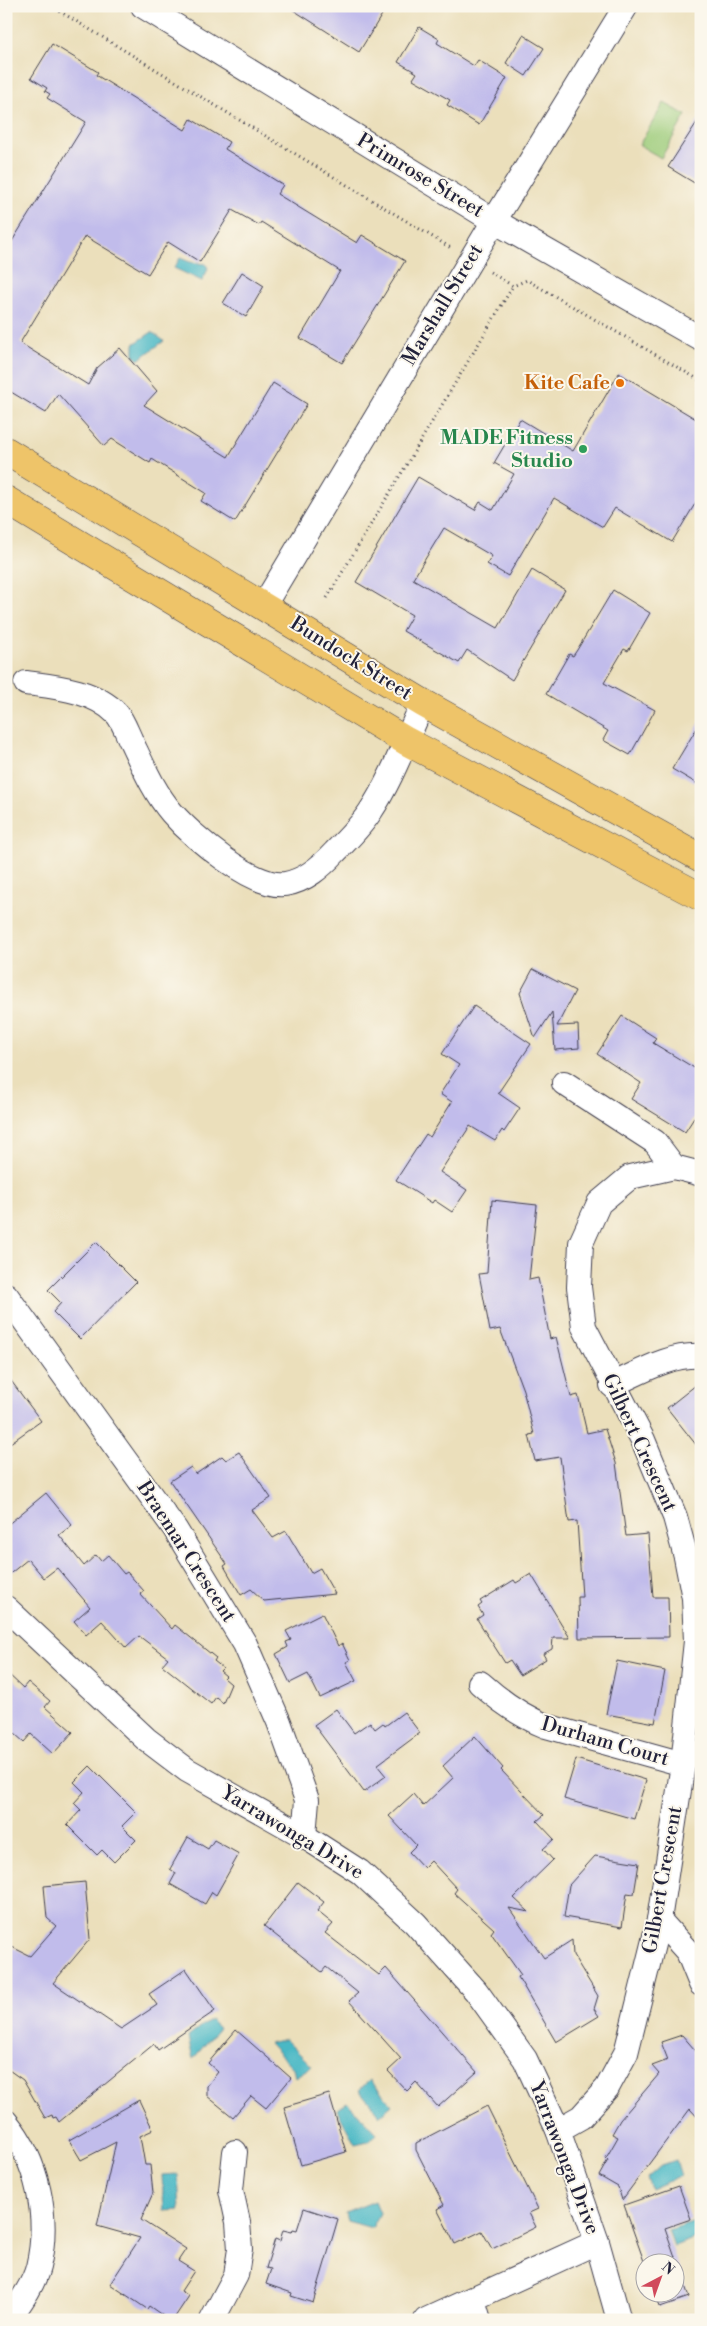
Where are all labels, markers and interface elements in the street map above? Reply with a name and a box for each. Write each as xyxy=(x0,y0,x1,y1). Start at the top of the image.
street label: Primrose Street xyxy=(352,128,488,224)
street label: Marshall Street xyxy=(397,240,489,370)
place label: Kite Cafe xyxy=(524,371,610,396)
marker: Kite Cafe xyxy=(614,377,626,389)
place label: MADE Fitness Studio xyxy=(440,426,573,474)
marker: MADE Fitness Studio xyxy=(577,443,589,455)
street label: Bundock Street xyxy=(285,611,417,706)
street label: Gilbert Crescent xyxy=(596,1370,682,1516)
street label: Braemar Crescent xyxy=(130,1476,241,1627)
street label: Durham Court xyxy=(538,1712,672,1772)
street label: Yarrawonga Drive xyxy=(215,1780,368,1885)
street label: Gilbert Crescent xyxy=(638,1804,688,1956)
street label: Yarrawonga Drive xyxy=(523,2077,605,2238)
north arrow xyxy=(634,2254,684,2304)
text: N xyxy=(658,2259,678,2279)

